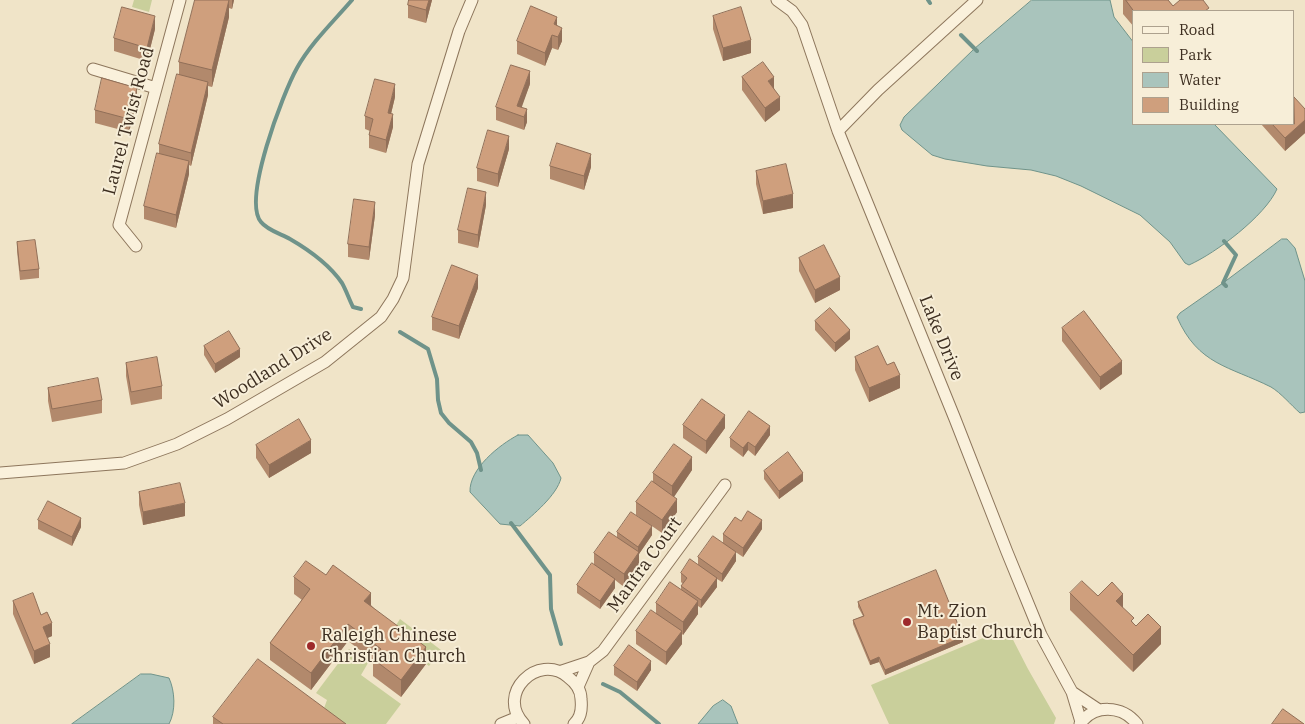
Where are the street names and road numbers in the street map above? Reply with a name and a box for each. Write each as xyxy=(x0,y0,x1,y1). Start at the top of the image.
street label: Laurel Twist Road xyxy=(99,45,159,197)
street label: Lake Drive xyxy=(914,292,968,384)
street label: Woodland Drive xyxy=(210,324,336,414)
street label: Mantra Court xyxy=(603,513,687,617)

